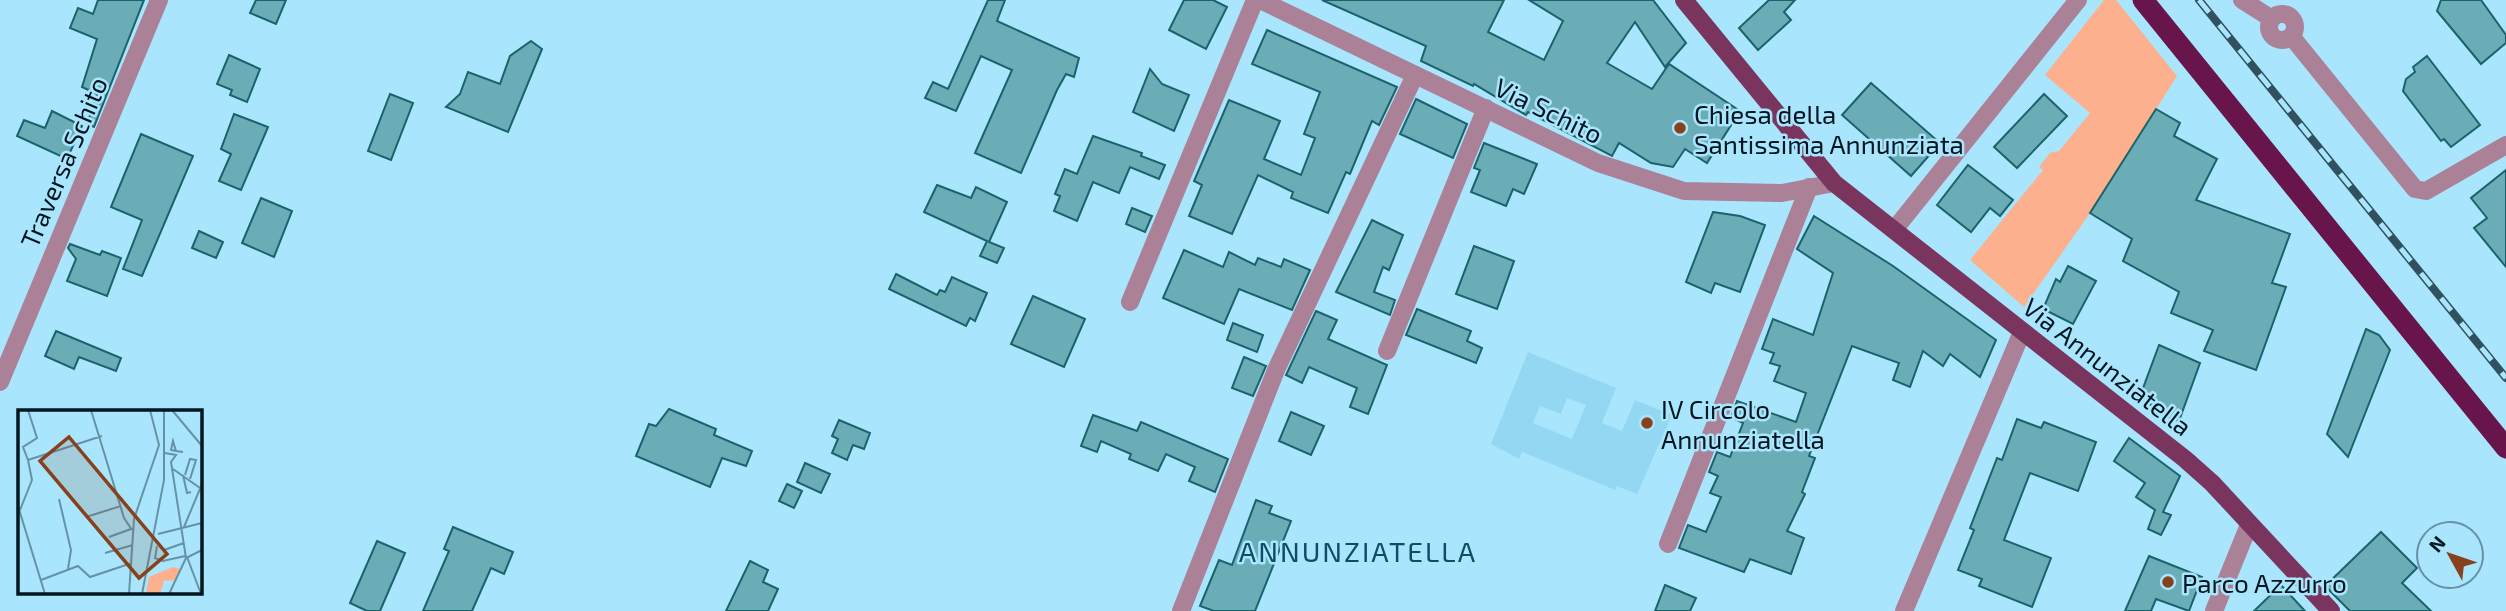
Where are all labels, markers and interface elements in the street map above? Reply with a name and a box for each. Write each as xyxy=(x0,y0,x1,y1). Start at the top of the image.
street label: Via Schito xyxy=(1490,71,1608,149)
street label: Traversa Schito xyxy=(13,72,113,252)
place label: Chiesa della Santissima Annunziata xyxy=(1694,98,1964,159)
marker: Chiesa della Santissima Annunziata xyxy=(1672,120,1688,136)
street label: Via Annunziatella xyxy=(2017,290,2199,442)
place label: IV Circolo Annunziatella xyxy=(1661,393,1825,454)
inset map xyxy=(18,410,201,594)
marker: IV Circolo Annunziatella xyxy=(1639,415,1655,431)
north arrow xyxy=(2415,520,2485,590)
text: N xyxy=(2423,531,2450,556)
district label: ANNUNZIATELLA xyxy=(1239,534,1477,568)
place label: Parco Azzurro xyxy=(2182,567,2347,598)
marker: Parco Azzurro xyxy=(2160,574,2176,590)

